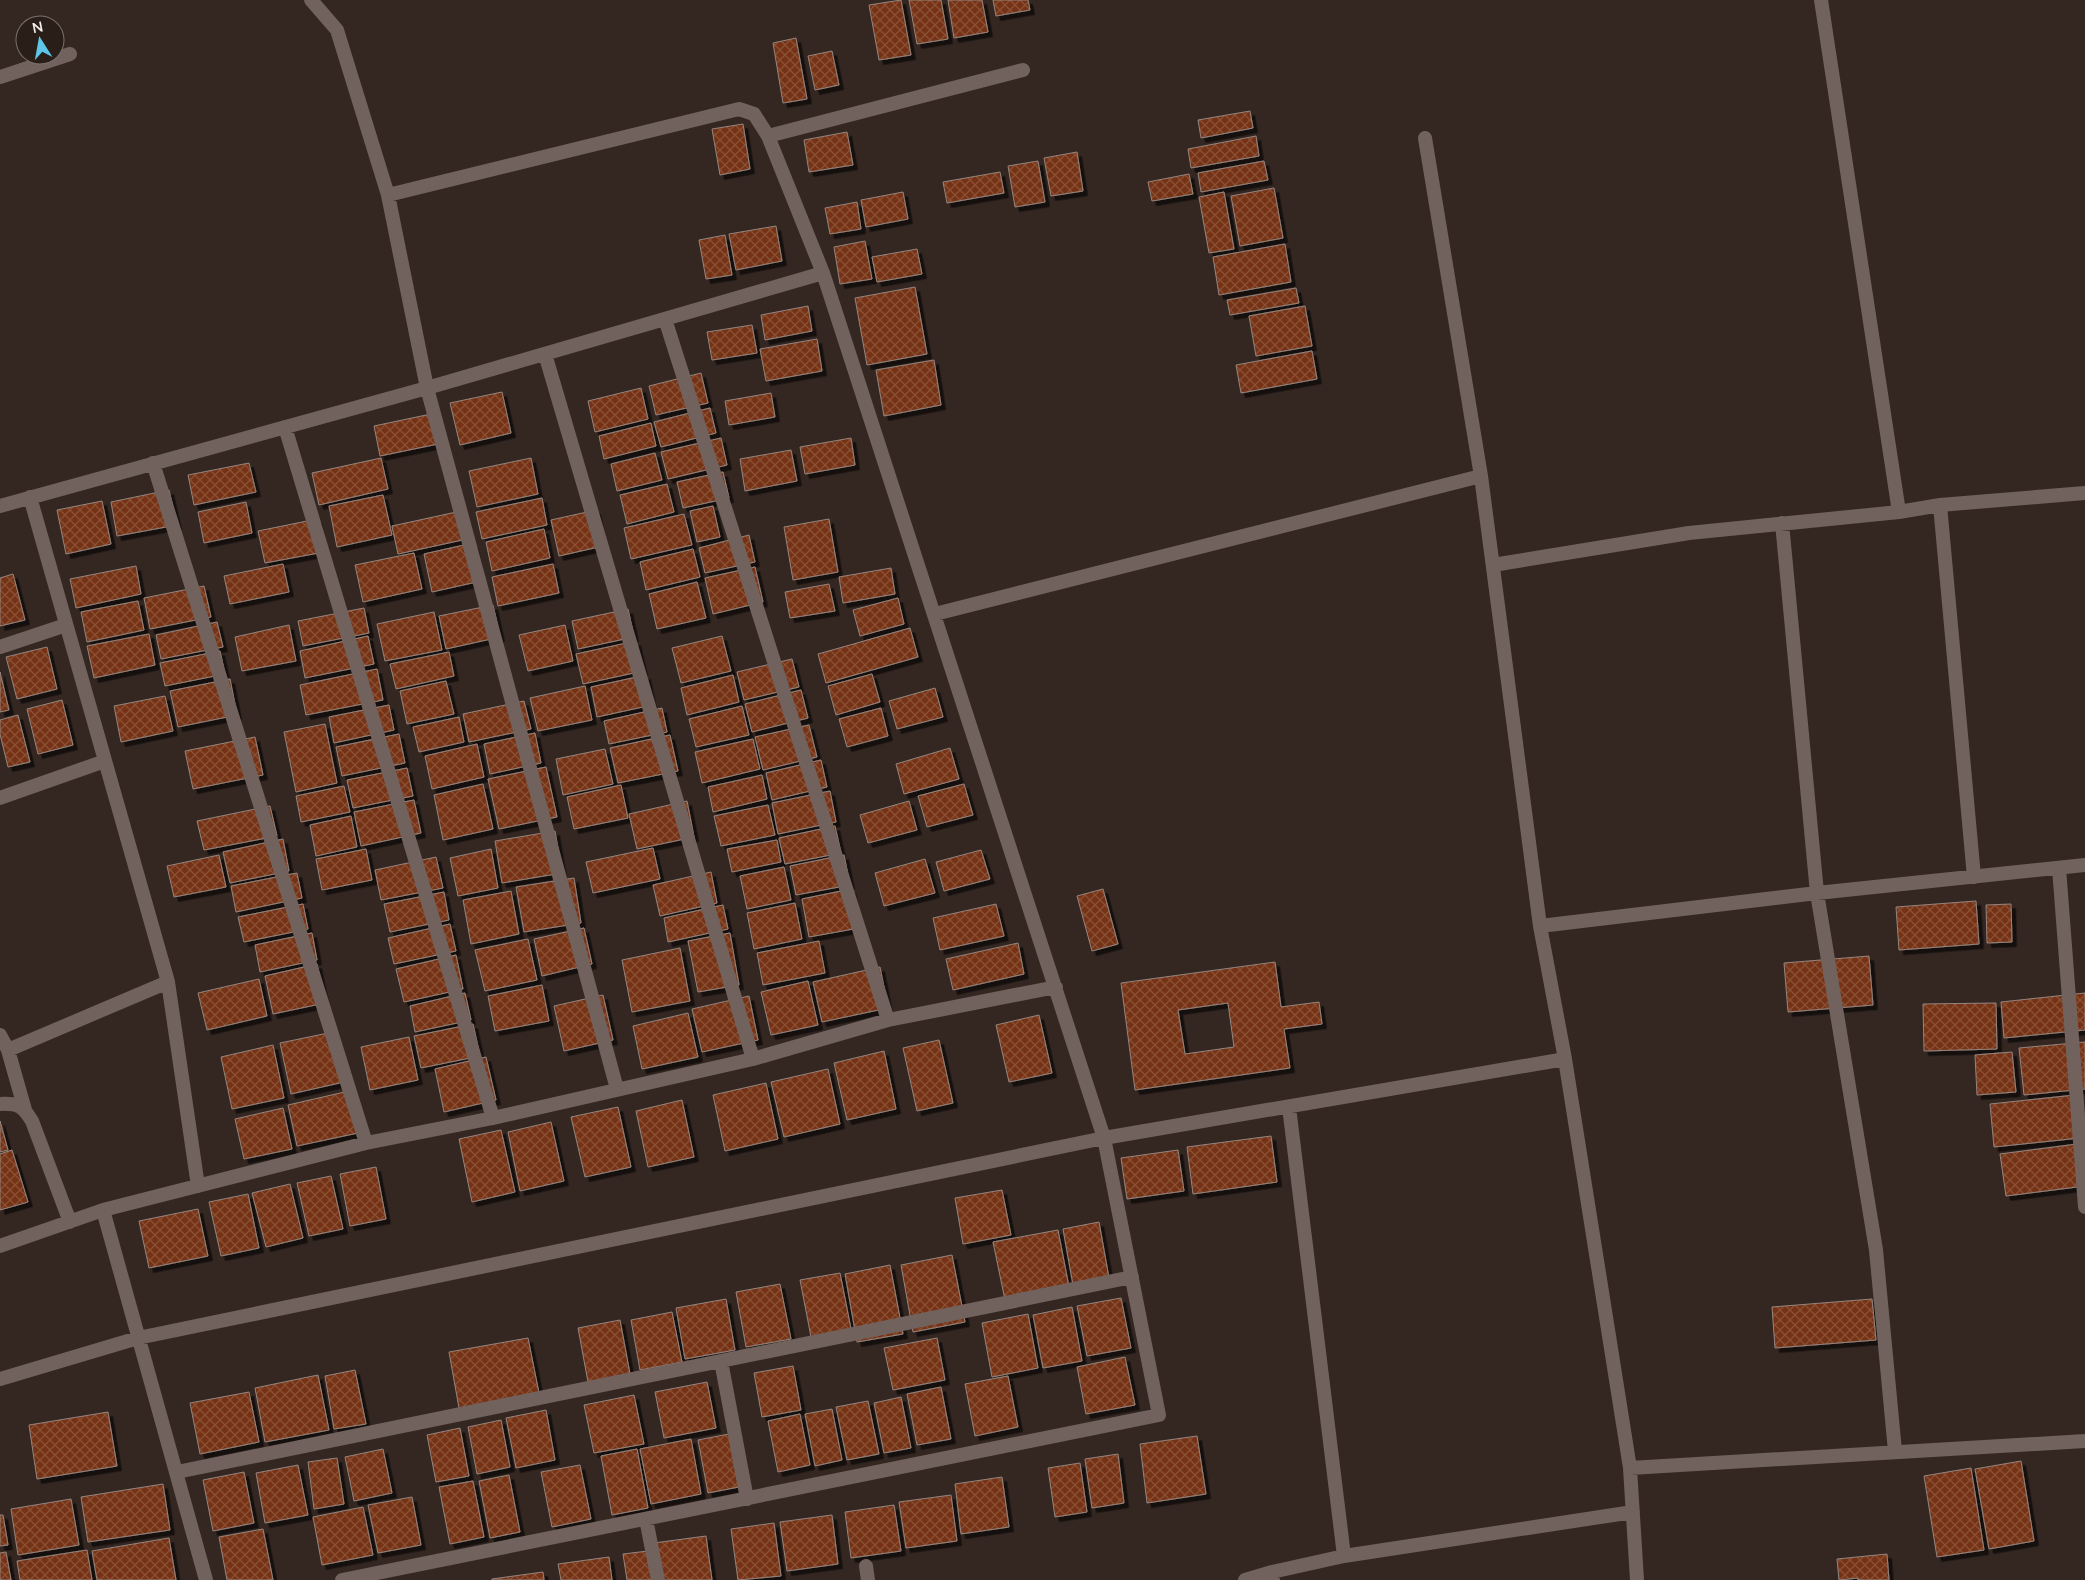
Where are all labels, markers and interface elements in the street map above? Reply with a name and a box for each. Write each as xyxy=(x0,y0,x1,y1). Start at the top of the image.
north arrow xyxy=(15,15,65,65)
text: N xyxy=(31,17,44,36)

